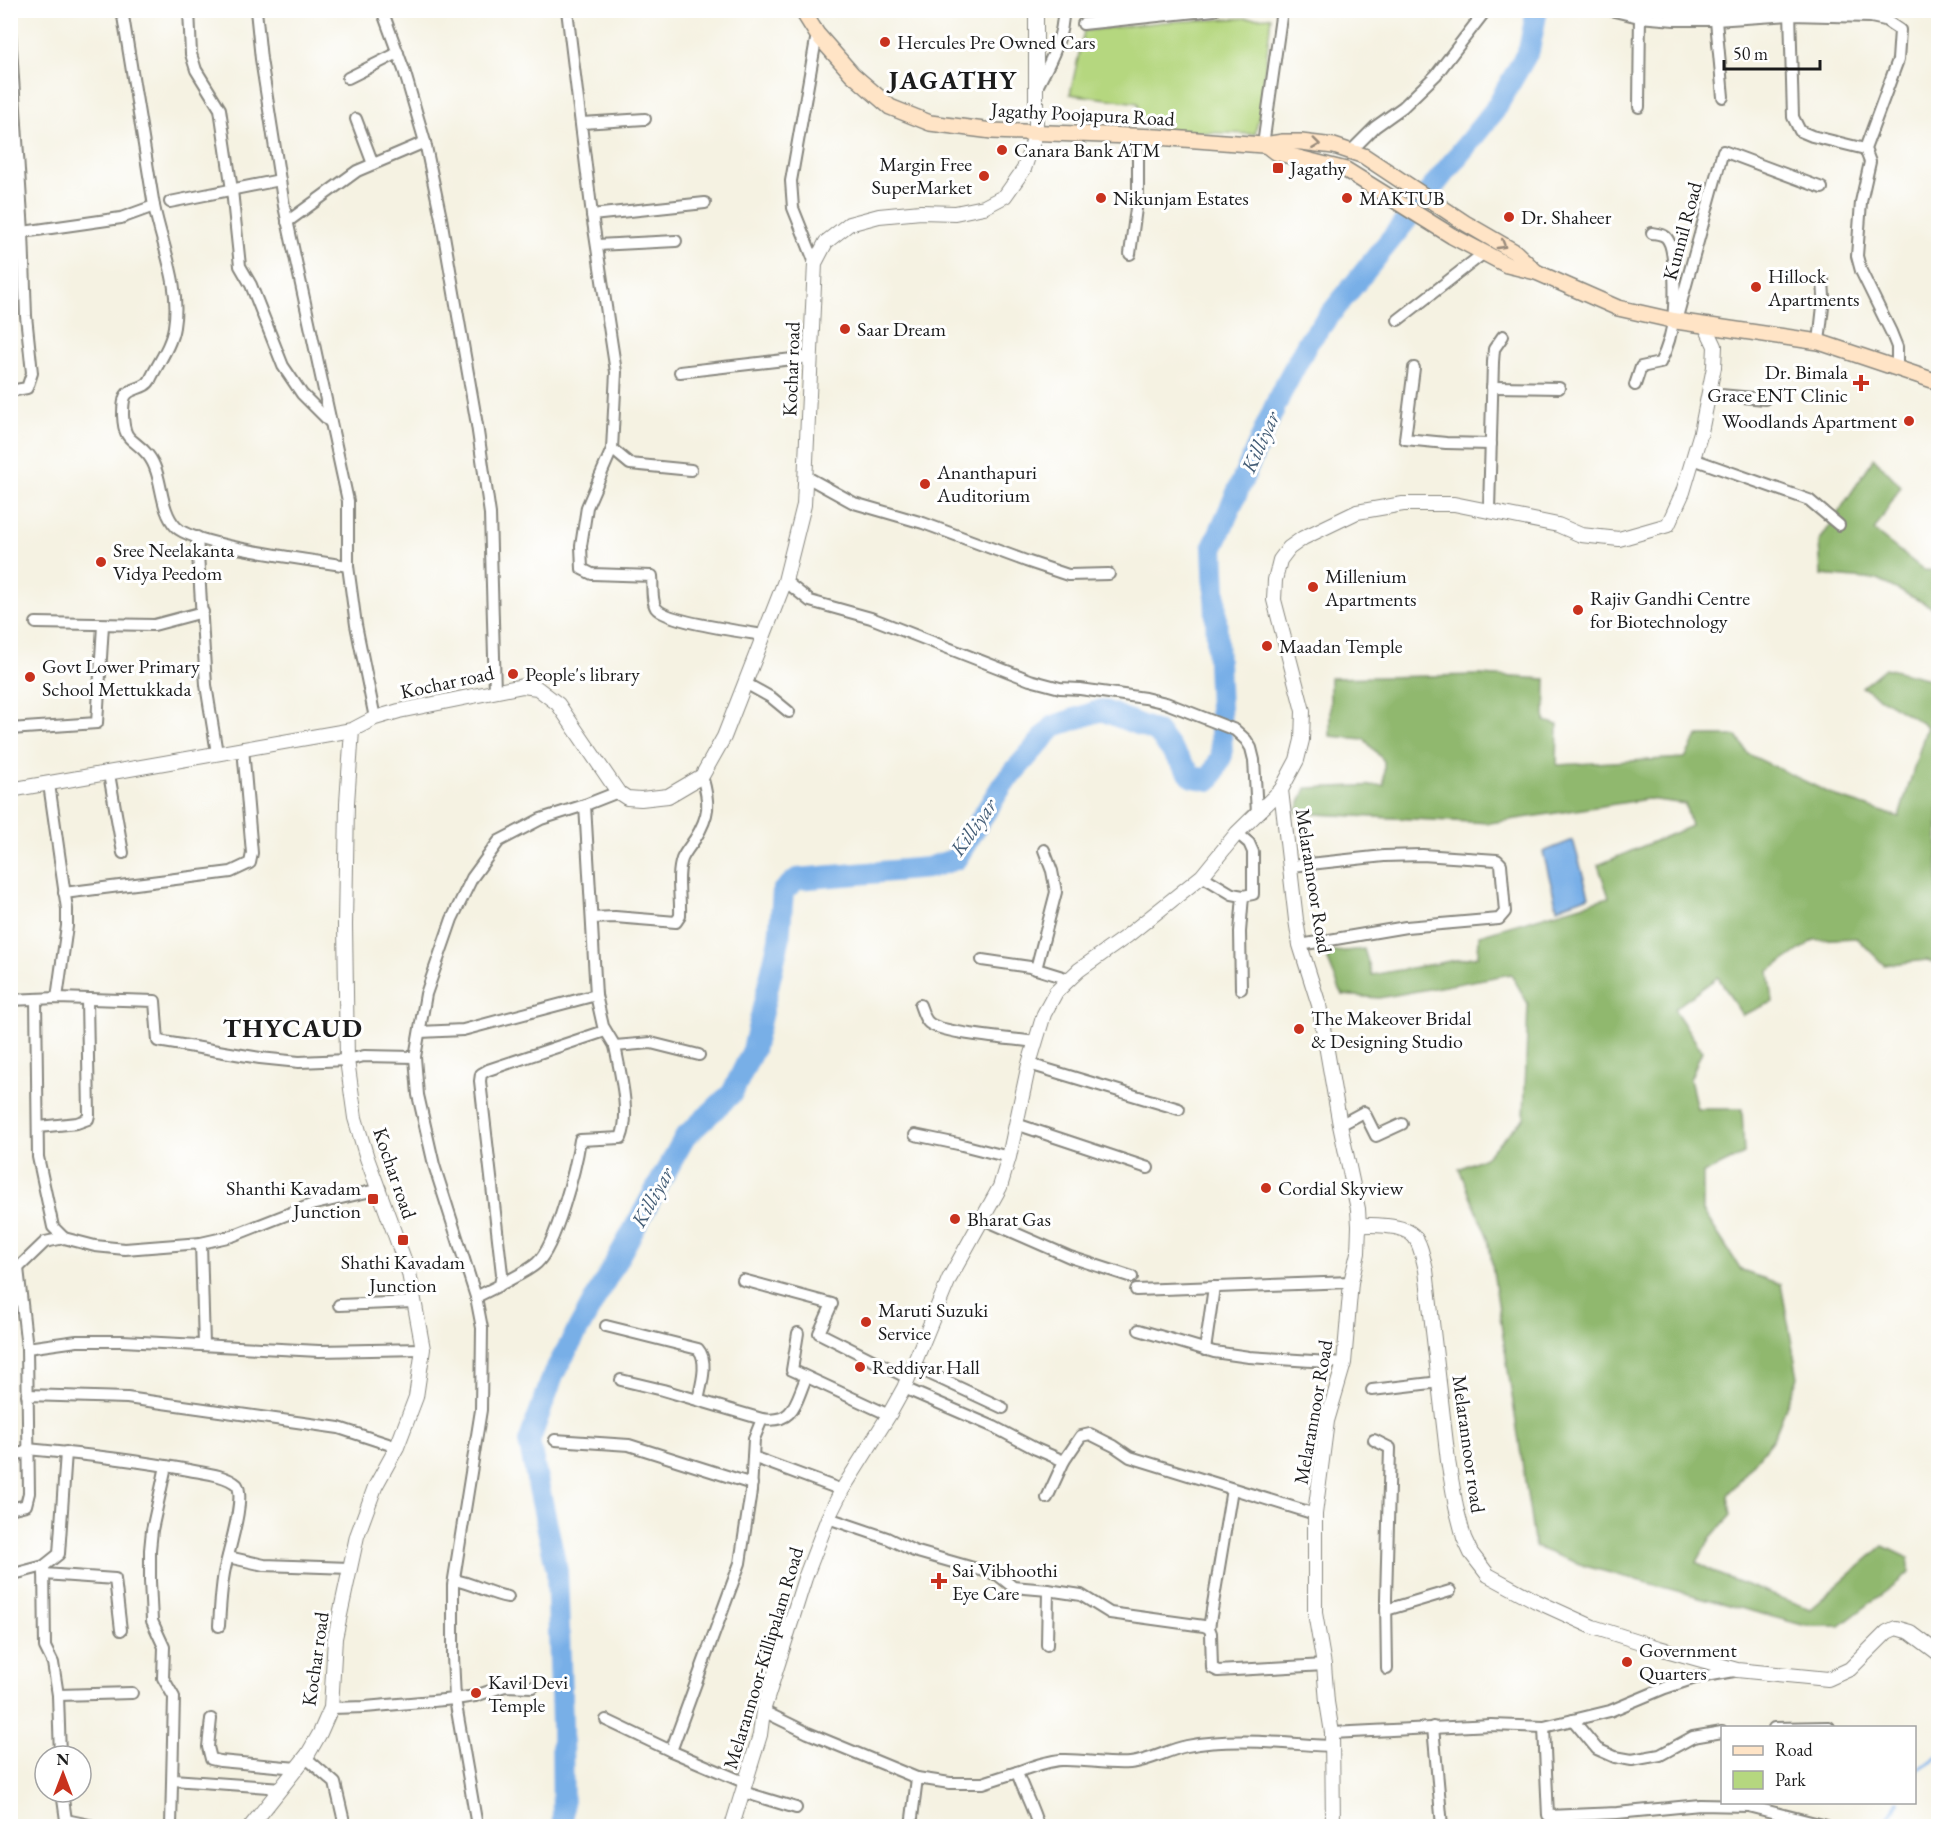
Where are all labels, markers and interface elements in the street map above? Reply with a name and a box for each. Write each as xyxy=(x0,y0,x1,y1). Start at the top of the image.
place label: Hercules Pre Owned Cars xyxy=(897,29,1096,55)
scale bar xyxy=(1724,33,1820,71)
marker: Hercules Pre Owned Cars xyxy=(878,35,892,49)
text: 50 m xyxy=(1733,42,1768,65)
district label: JAGATHY xyxy=(885,63,1018,97)
street label: Jagathy Poojapura Road xyxy=(989,96,1176,132)
place label: Canara Bank ATM xyxy=(1014,137,1160,163)
one-way arrow xyxy=(1311,137,1320,150)
marker: Canara Bank ATM xyxy=(995,143,1009,157)
place label: Margin Free SuperMarket xyxy=(872,151,973,200)
place label: Jagathy xyxy=(1288,155,1346,181)
marker: Jagathy xyxy=(1271,161,1285,175)
marker: Margin Free SuperMarket xyxy=(977,169,991,183)
street label: Kunnil Road xyxy=(1656,178,1708,283)
place label: Nikunjam Estates xyxy=(1113,185,1249,211)
place label: MAKTUB xyxy=(1359,185,1444,211)
marker: Nikunjam Estates xyxy=(1094,191,1108,205)
marker: MAKTUB xyxy=(1340,191,1354,205)
place label: Dr. Shaheer xyxy=(1521,204,1612,230)
marker: Dr. Shaheer xyxy=(1502,210,1516,224)
one-way arrow xyxy=(1496,238,1506,249)
place label: Hillock Apartments xyxy=(1767,263,1859,312)
marker: Hillock Apartments xyxy=(1749,280,1763,294)
place label: Saar Dream xyxy=(857,316,946,342)
street label: Kochar road xyxy=(776,320,806,417)
marker: Saar Dream xyxy=(838,322,852,336)
place label: Dr. Bimala Grace ENT Clinic xyxy=(1707,359,1848,408)
marker: Dr. Bimala Grace ENT Clinic xyxy=(1852,374,1870,392)
water label: Killiyar xyxy=(1234,406,1286,478)
place label: Woodlands Apartment xyxy=(1722,408,1898,434)
marker: Woodlands Apartment xyxy=(1902,414,1916,428)
place label: Ananthapuri Auditorium xyxy=(936,459,1037,508)
marker: Ananthapuri Auditorium xyxy=(918,477,932,491)
place label: Sree Neelakanta Vidya Peedom xyxy=(113,537,235,586)
marker: Sree Neelakanta Vidya Peedom xyxy=(94,555,108,569)
place label: Millenium Apartments xyxy=(1324,563,1416,612)
marker: Millenium Apartments xyxy=(1306,580,1320,594)
place label: Rajiv Gandhi Centre for Biotechnology xyxy=(1590,585,1750,634)
marker: Rajiv Gandhi Centre for Biotechnology xyxy=(1571,603,1585,617)
place label: Maadan Temple xyxy=(1279,633,1403,659)
marker: Maadan Temple xyxy=(1260,639,1274,653)
place label: Govt Lower Primary School Mettukkada xyxy=(42,653,200,702)
street label: Kochar road xyxy=(398,659,497,705)
place label: People's library xyxy=(525,661,640,687)
marker: People's library xyxy=(506,667,520,681)
marker: Govt Lower Primary School Mettukkada xyxy=(23,670,37,684)
water label: Killiyar xyxy=(943,792,1003,862)
street label: Melarannoor Road xyxy=(1290,807,1338,956)
place label: The Makeover Bridal & Designing Studio xyxy=(1311,1005,1472,1054)
district label: THYCAUD xyxy=(223,1011,363,1045)
marker: The Makeover Bridal & Designing Studio xyxy=(1292,1022,1306,1036)
street label: Kochar road xyxy=(367,1124,423,1223)
water label: Killiyar xyxy=(624,1162,680,1232)
place label: Shanthi Kavadam Junction xyxy=(226,1175,361,1224)
place label: Cordial Skyview xyxy=(1278,1175,1403,1201)
marker: Cordial Skyview xyxy=(1259,1181,1273,1195)
marker: Shanthi Kavadam Junction xyxy=(366,1192,380,1206)
place label: Bharat Gas xyxy=(967,1206,1051,1232)
marker: Bharat Gas xyxy=(948,1212,962,1226)
marker: Shathi Kavadam Junction xyxy=(396,1233,410,1247)
place label: Shathi Kavadam Junction xyxy=(341,1249,466,1298)
place label: Maruti Suzuki Service xyxy=(878,1297,988,1346)
marker: Maruti Suzuki Service xyxy=(859,1315,873,1329)
street label: Melarannoor Road xyxy=(1287,1337,1339,1486)
place label: Reddiyar Hall xyxy=(872,1354,980,1380)
marker: Reddiyar Hall xyxy=(853,1360,867,1374)
street label: Melarannoor road xyxy=(1446,1373,1492,1515)
street label: Melarannoor-Killipalam Road xyxy=(717,1543,809,1772)
place label: Sai Vibhoothi Eye Care xyxy=(952,1557,1058,1606)
marker: Sai Vibhoothi Eye Care xyxy=(930,1572,948,1590)
street label: Kochar road xyxy=(296,1609,335,1708)
place label: Government Quarters xyxy=(1639,1637,1737,1686)
marker: Government Quarters xyxy=(1620,1655,1634,1669)
place label: Kavil Devi Temple xyxy=(488,1669,568,1718)
marker: Kavil Devi Temple xyxy=(469,1686,483,1700)
legend xyxy=(1721,1726,1916,1804)
text: Road xyxy=(1775,1738,1814,1761)
north arrow xyxy=(33,1744,93,1804)
text: N xyxy=(57,1749,70,1770)
text: Park xyxy=(1775,1768,1806,1791)

